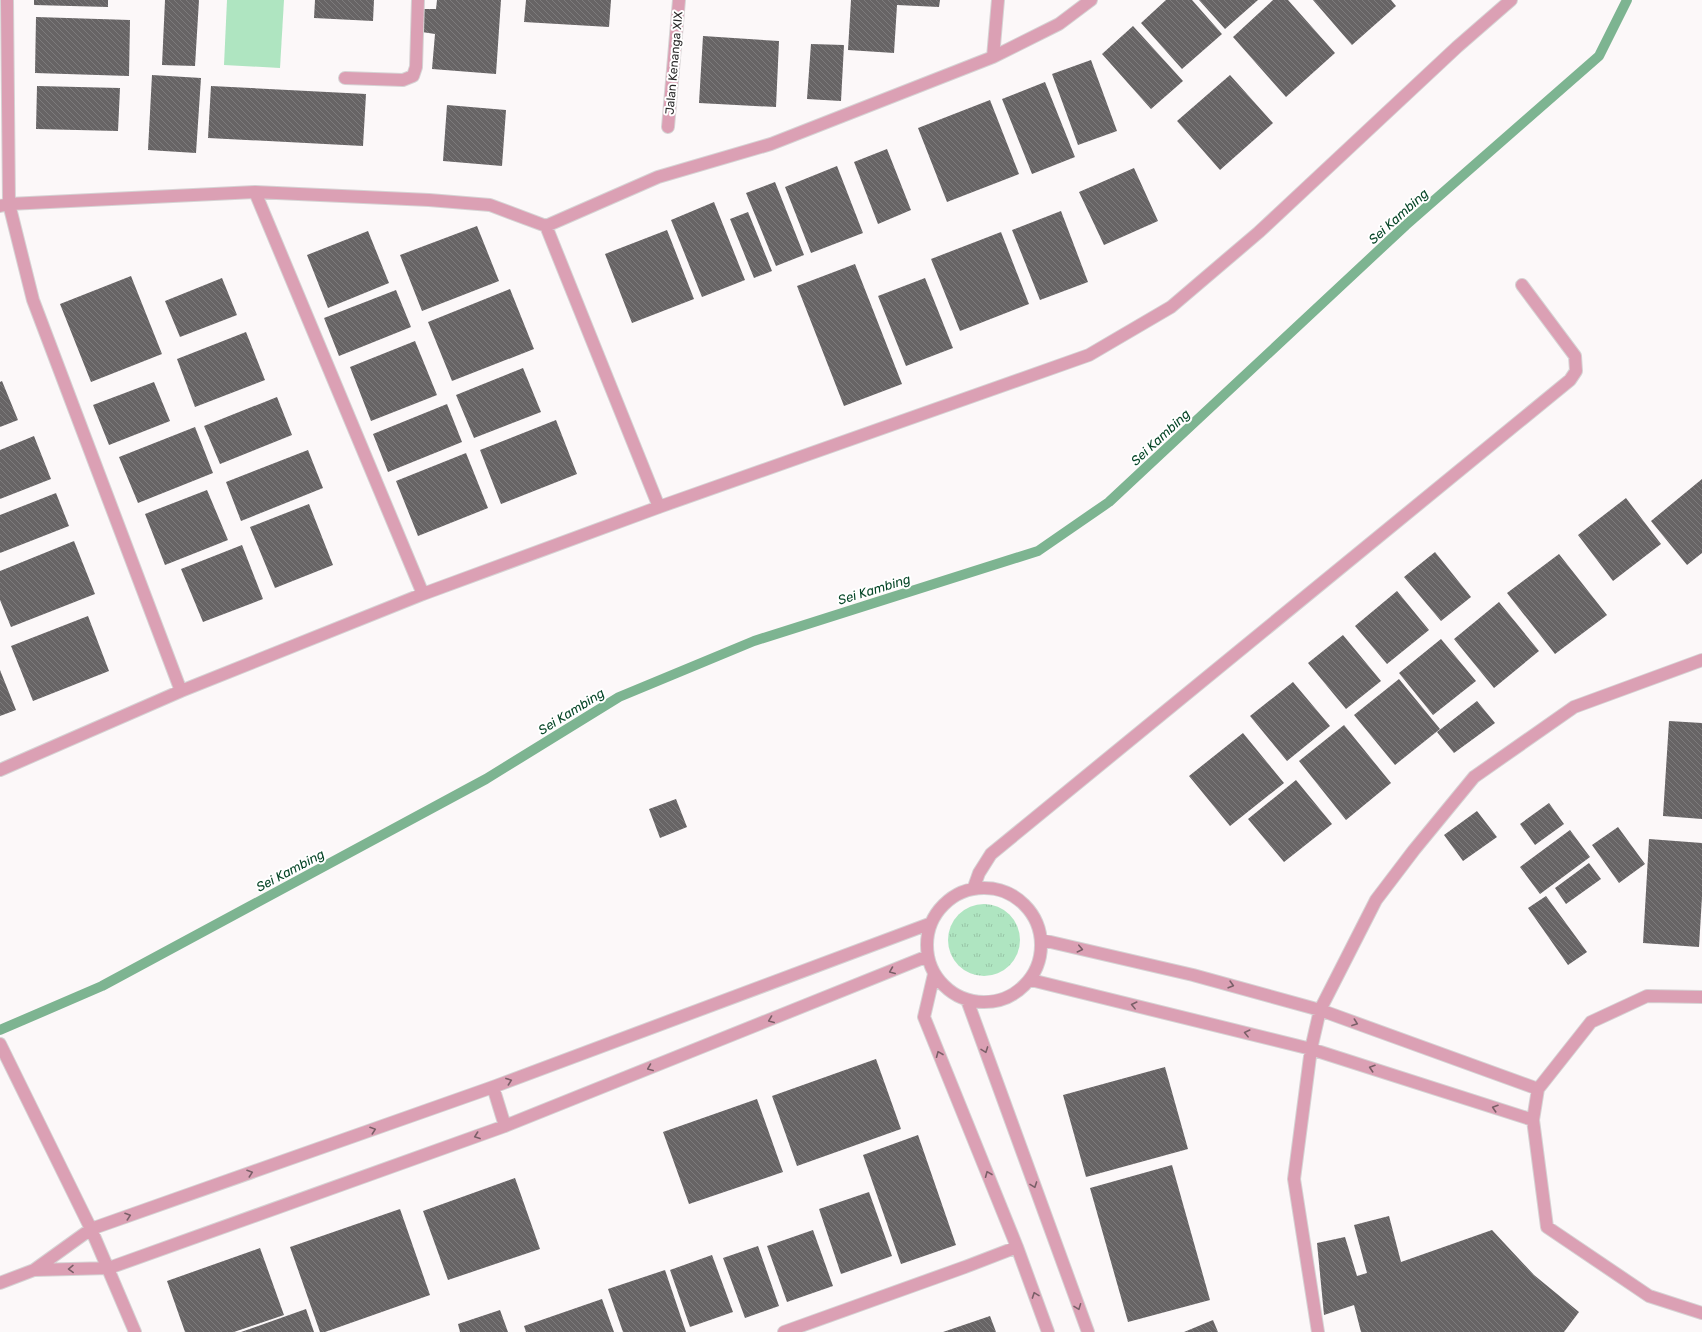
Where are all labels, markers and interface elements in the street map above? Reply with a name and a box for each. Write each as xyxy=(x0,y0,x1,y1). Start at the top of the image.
street label: Jalan Kenanga XIX xyxy=(662,10,686,115)
water label: Sei Kambing xyxy=(1365,186,1432,248)
water label: Sei Kambing xyxy=(1128,406,1194,469)
water label: Sei Kambing xyxy=(836,571,913,609)
water label: Sei Kambing xyxy=(535,685,608,739)
water label: Sei Kambing xyxy=(254,846,328,896)
one-way arrow xyxy=(1077,944,1083,952)
one-way arrow xyxy=(888,967,895,975)
one-way arrow xyxy=(1227,980,1234,989)
one-way arrow xyxy=(1131,1001,1138,1010)
one-way arrow xyxy=(768,1015,775,1023)
one-way arrow xyxy=(1351,1018,1358,1027)
one-way arrow xyxy=(1243,1029,1250,1038)
one-way arrow xyxy=(980,1046,988,1053)
one-way arrow xyxy=(936,1050,944,1058)
one-way arrow xyxy=(647,1064,654,1072)
one-way arrow xyxy=(1368,1064,1375,1073)
one-way arrow xyxy=(505,1078,512,1086)
one-way arrow xyxy=(1492,1104,1499,1113)
one-way arrow xyxy=(369,1126,376,1134)
one-way arrow xyxy=(474,1132,481,1140)
one-way arrow xyxy=(247,1169,254,1177)
one-way arrow xyxy=(984,1171,992,1178)
one-way arrow xyxy=(1029,1182,1037,1189)
one-way arrow xyxy=(124,1212,131,1221)
one-way arrow xyxy=(68,1265,74,1273)
one-way arrow xyxy=(1031,1292,1039,1299)
one-way arrow xyxy=(1074,1304,1082,1311)

